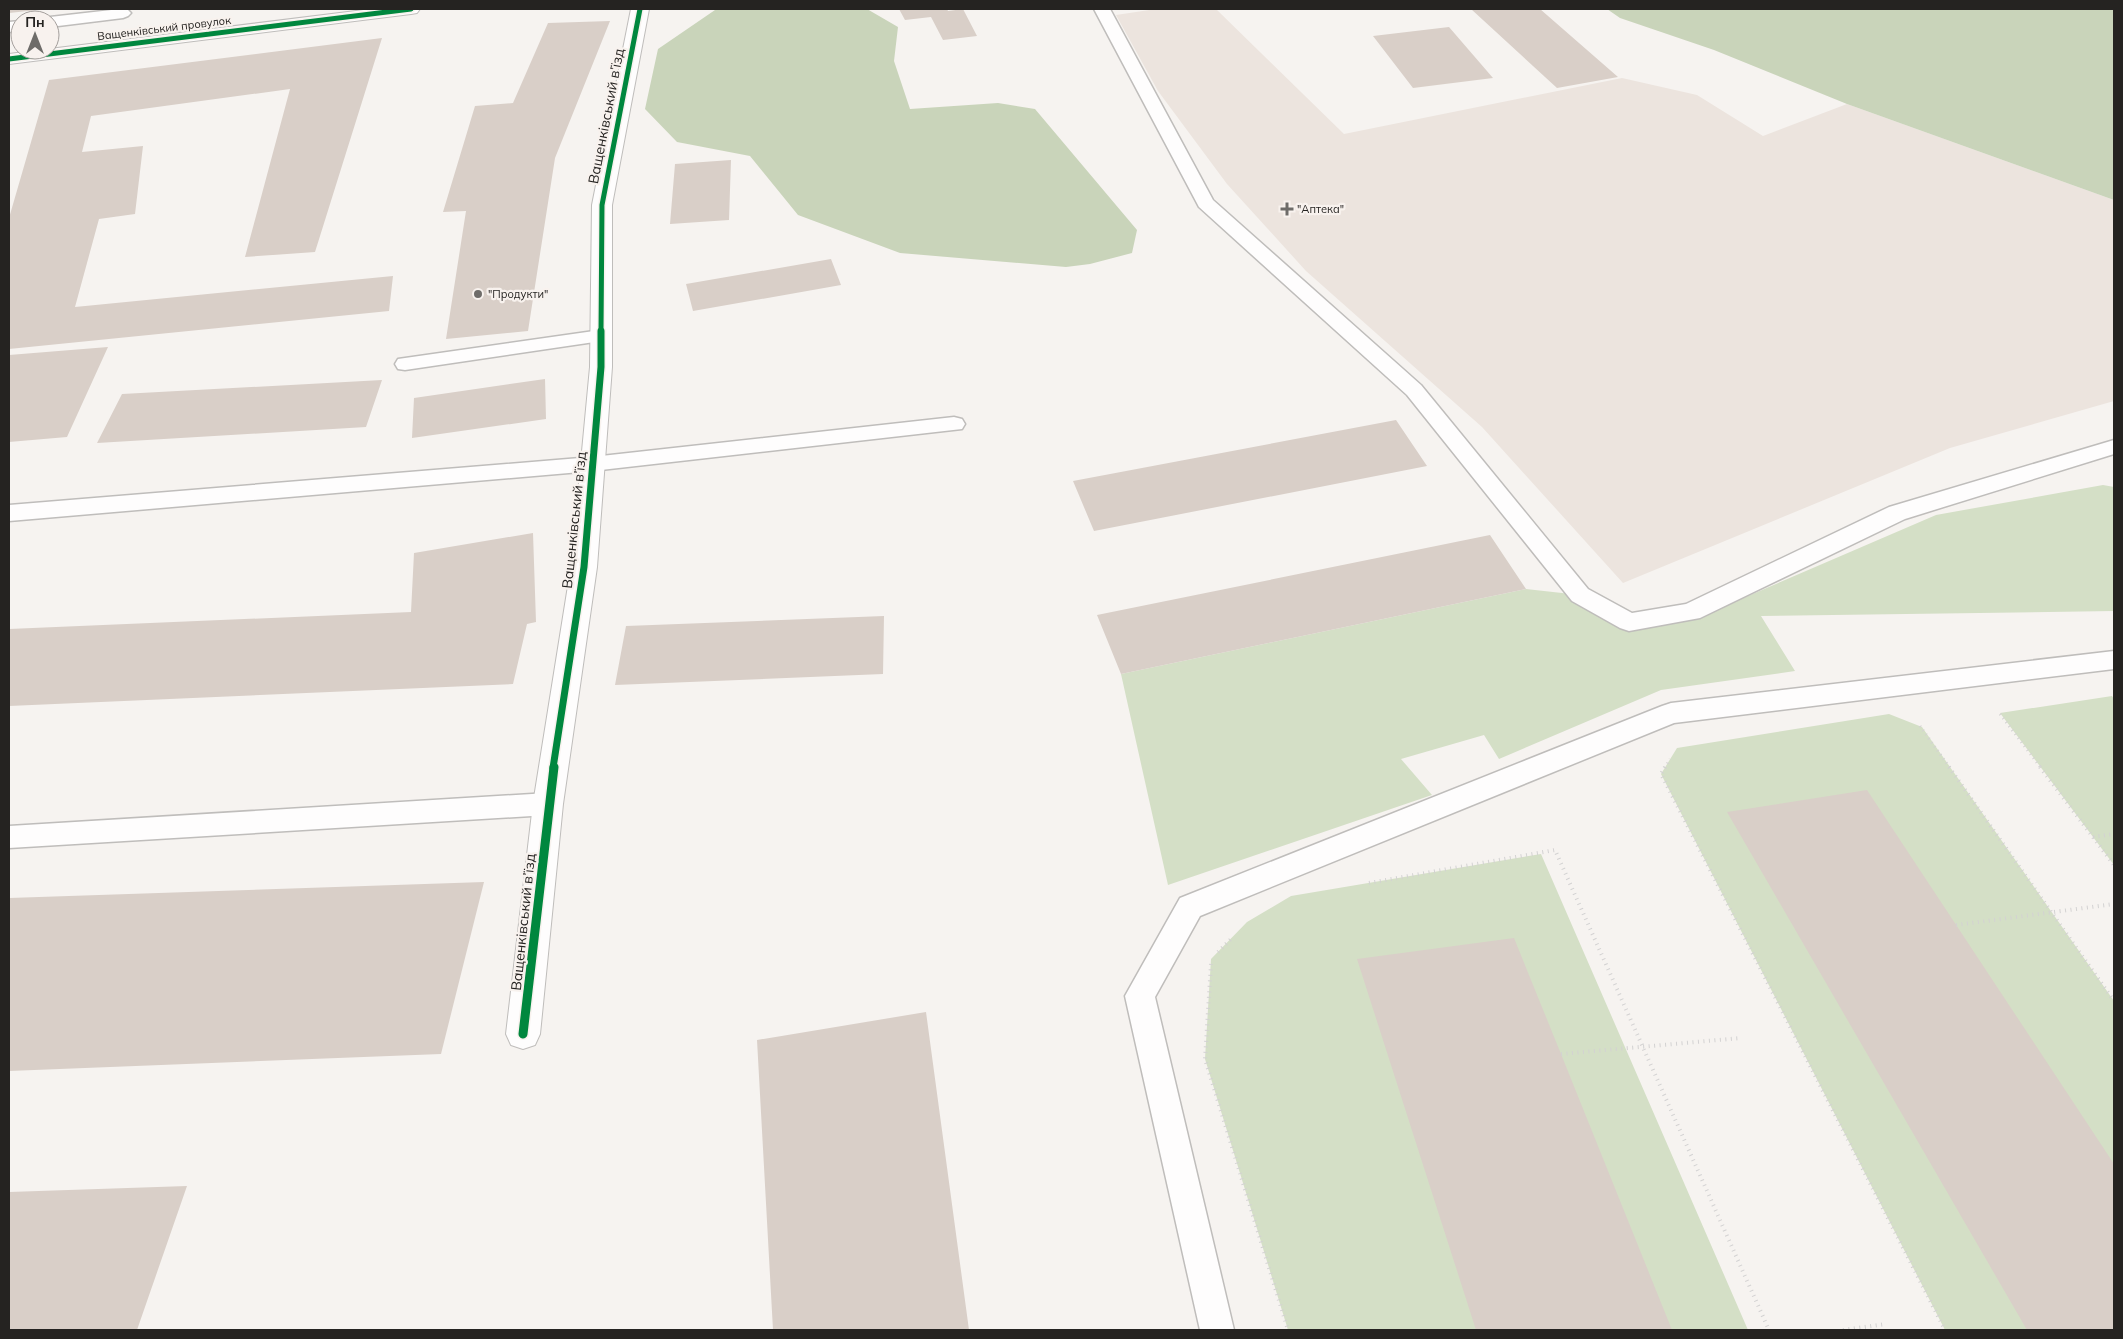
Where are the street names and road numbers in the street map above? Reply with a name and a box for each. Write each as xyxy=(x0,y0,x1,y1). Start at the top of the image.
street label: Ващенківський провулок xyxy=(96,13,232,43)
street label: Ващенківський в’їзд xyxy=(584,46,628,185)
street label: Ващенківський в’їзд xyxy=(558,450,590,589)
street label: Ващенківський в’їзд xyxy=(507,852,539,991)

